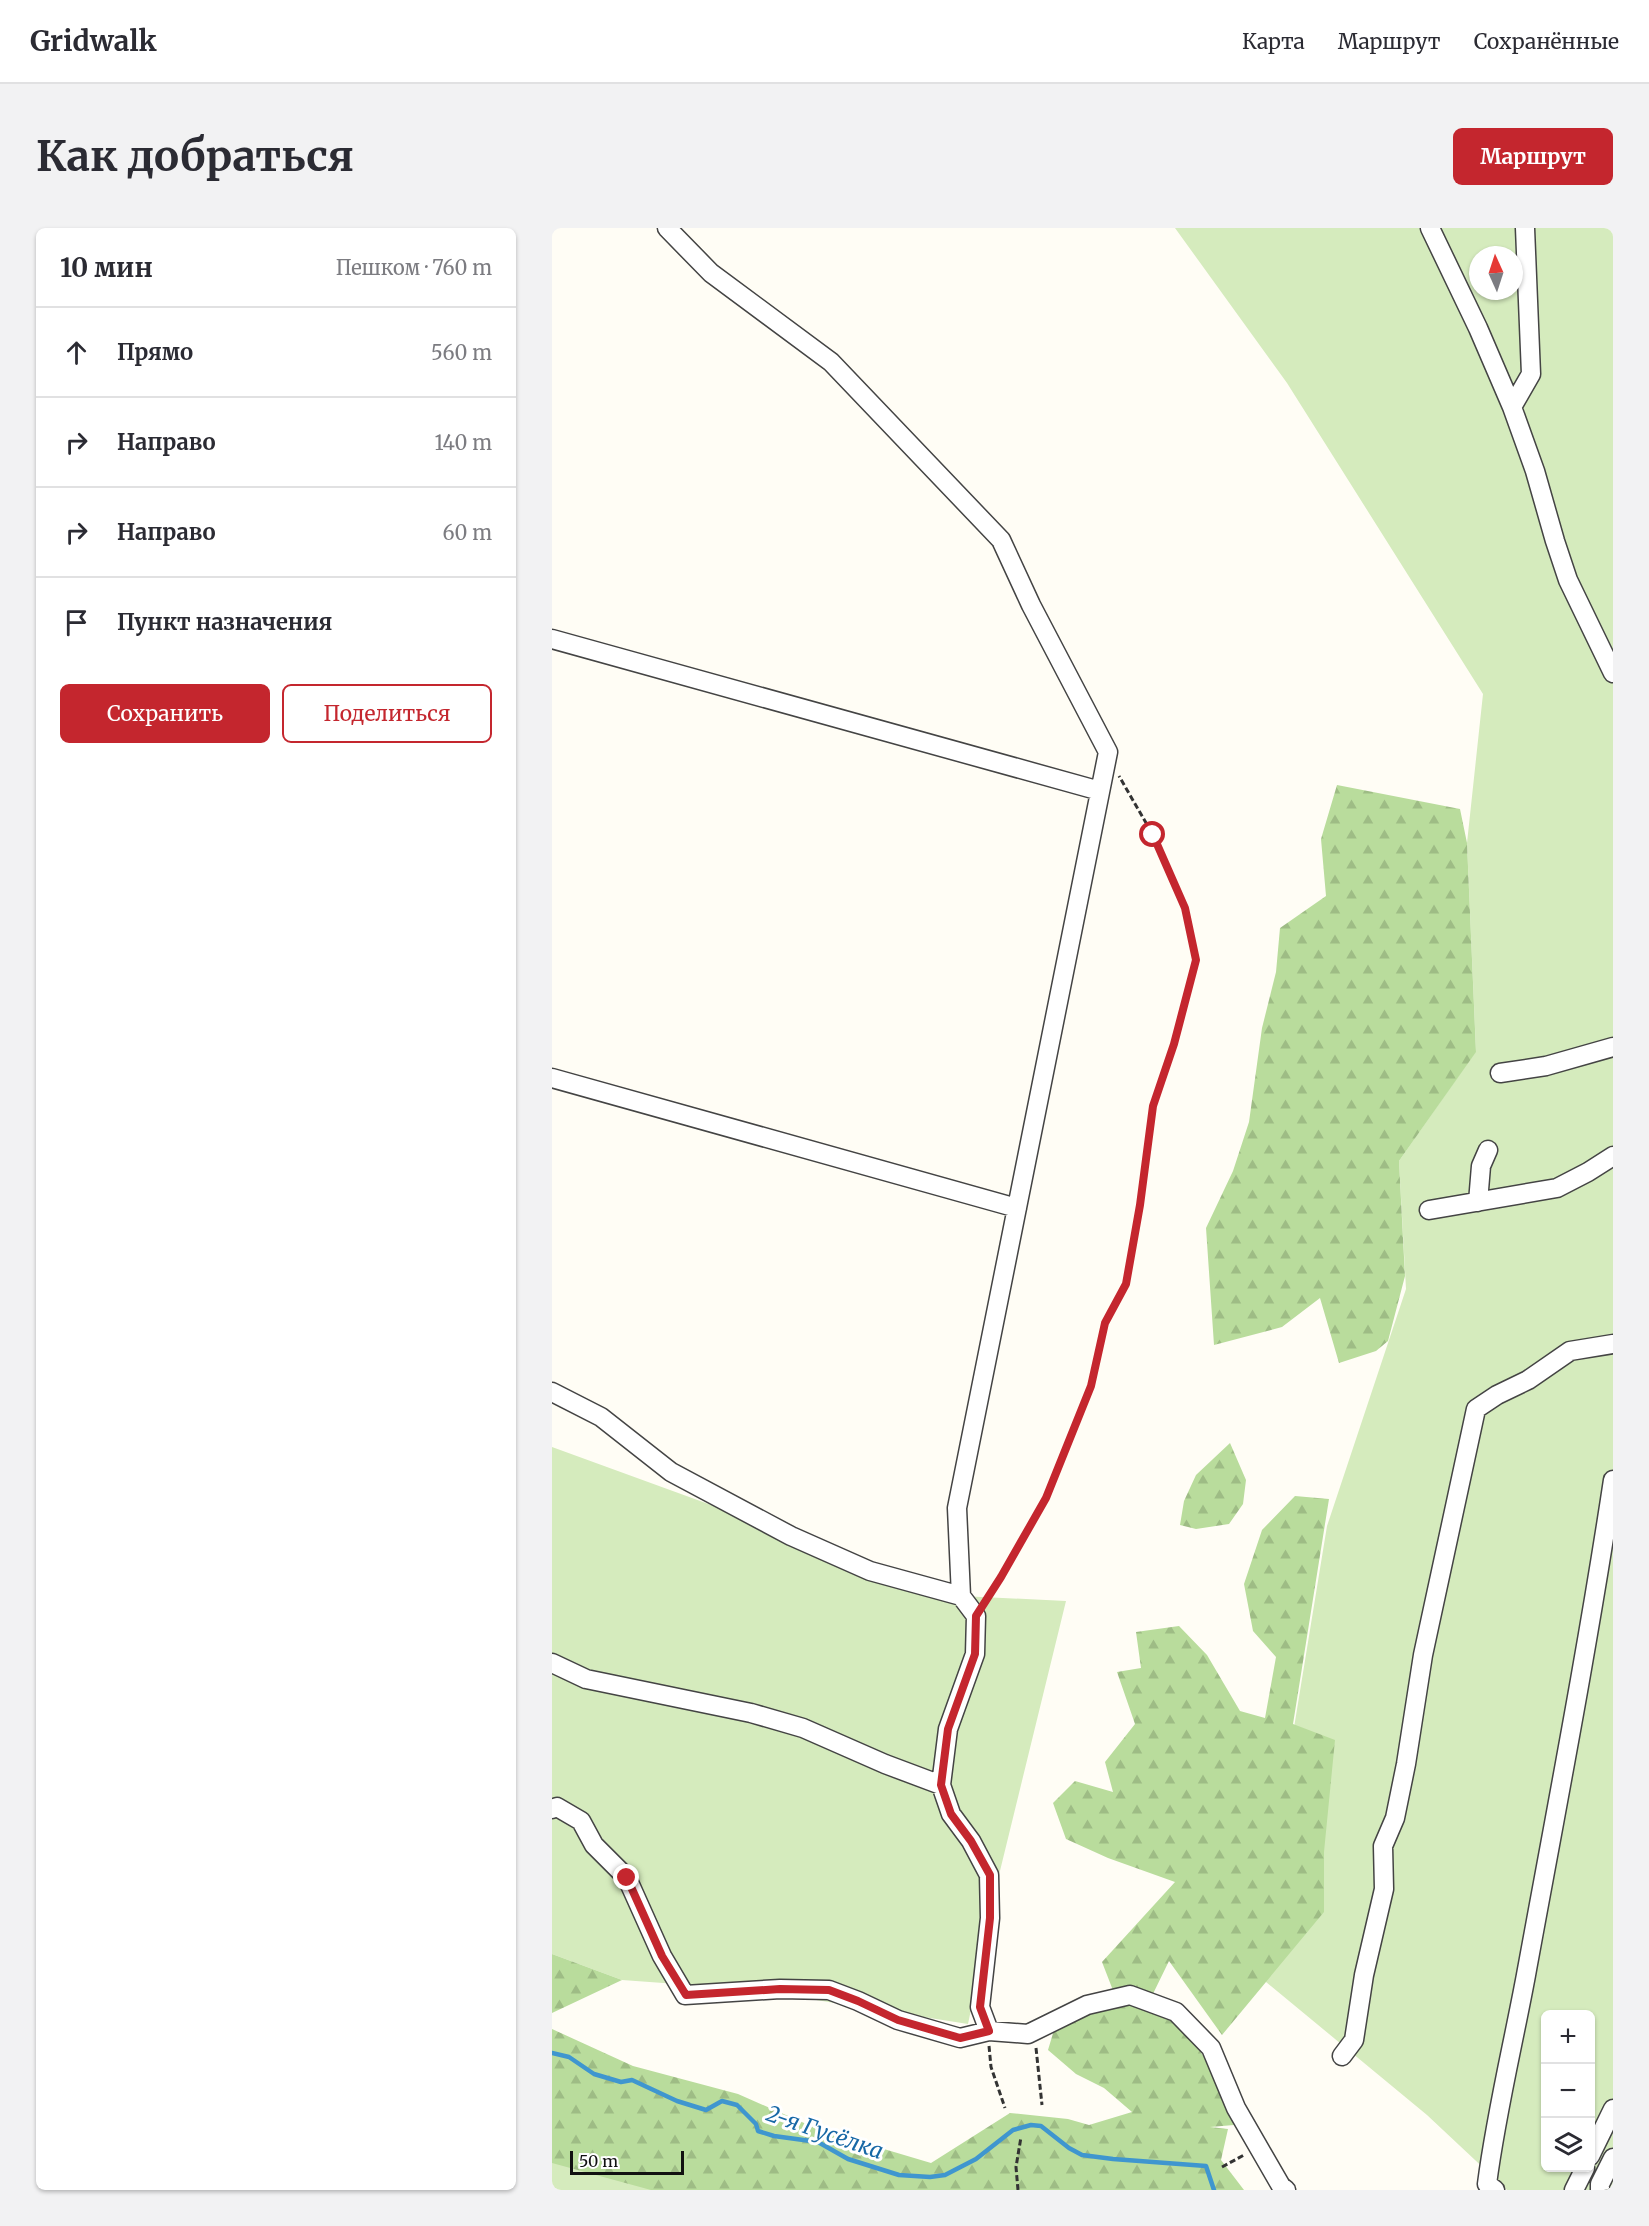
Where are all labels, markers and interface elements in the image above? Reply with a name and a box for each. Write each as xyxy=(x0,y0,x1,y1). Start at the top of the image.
text: Gridwalk xyxy=(30,23,157,59)
text: Карта xyxy=(1242,28,1305,55)
text: Маршрут xyxy=(1338,28,1441,55)
text: Сохранённые xyxy=(1474,28,1619,55)
button: Маршрут xyxy=(1453,128,1613,185)
text: Как добраться xyxy=(36,130,354,182)
north arrow xyxy=(1469,246,1523,300)
text: 10 мин xyxy=(60,251,153,284)
text: Пешком · 760 m xyxy=(336,255,492,280)
icon: ahead xyxy=(60,336,93,369)
text: Прямо xyxy=(117,338,193,366)
text: 560 m xyxy=(431,340,492,365)
icon: right xyxy=(60,426,93,459)
text: Направо xyxy=(117,428,216,456)
text: 140 m xyxy=(435,430,492,455)
icon: right xyxy=(60,516,93,549)
text: Направо xyxy=(117,518,216,546)
text: 60 m xyxy=(442,520,492,545)
icon: arrive xyxy=(60,606,93,639)
text: Пункт назначения xyxy=(117,608,332,636)
button: Сохранить xyxy=(60,684,270,743)
button: Поделиться xyxy=(282,684,492,743)
route start xyxy=(1139,821,1165,847)
route end xyxy=(613,1864,639,1890)
map controls xyxy=(1541,2010,1595,2172)
button: + xyxy=(1541,2010,1595,2064)
button: − xyxy=(1541,2064,1595,2118)
water label: 2-я Гусёлка xyxy=(762,2099,887,2165)
button: layers xyxy=(1541,2118,1595,2172)
scale bar xyxy=(570,2148,684,2176)
text: 50 m xyxy=(579,2151,618,2171)

